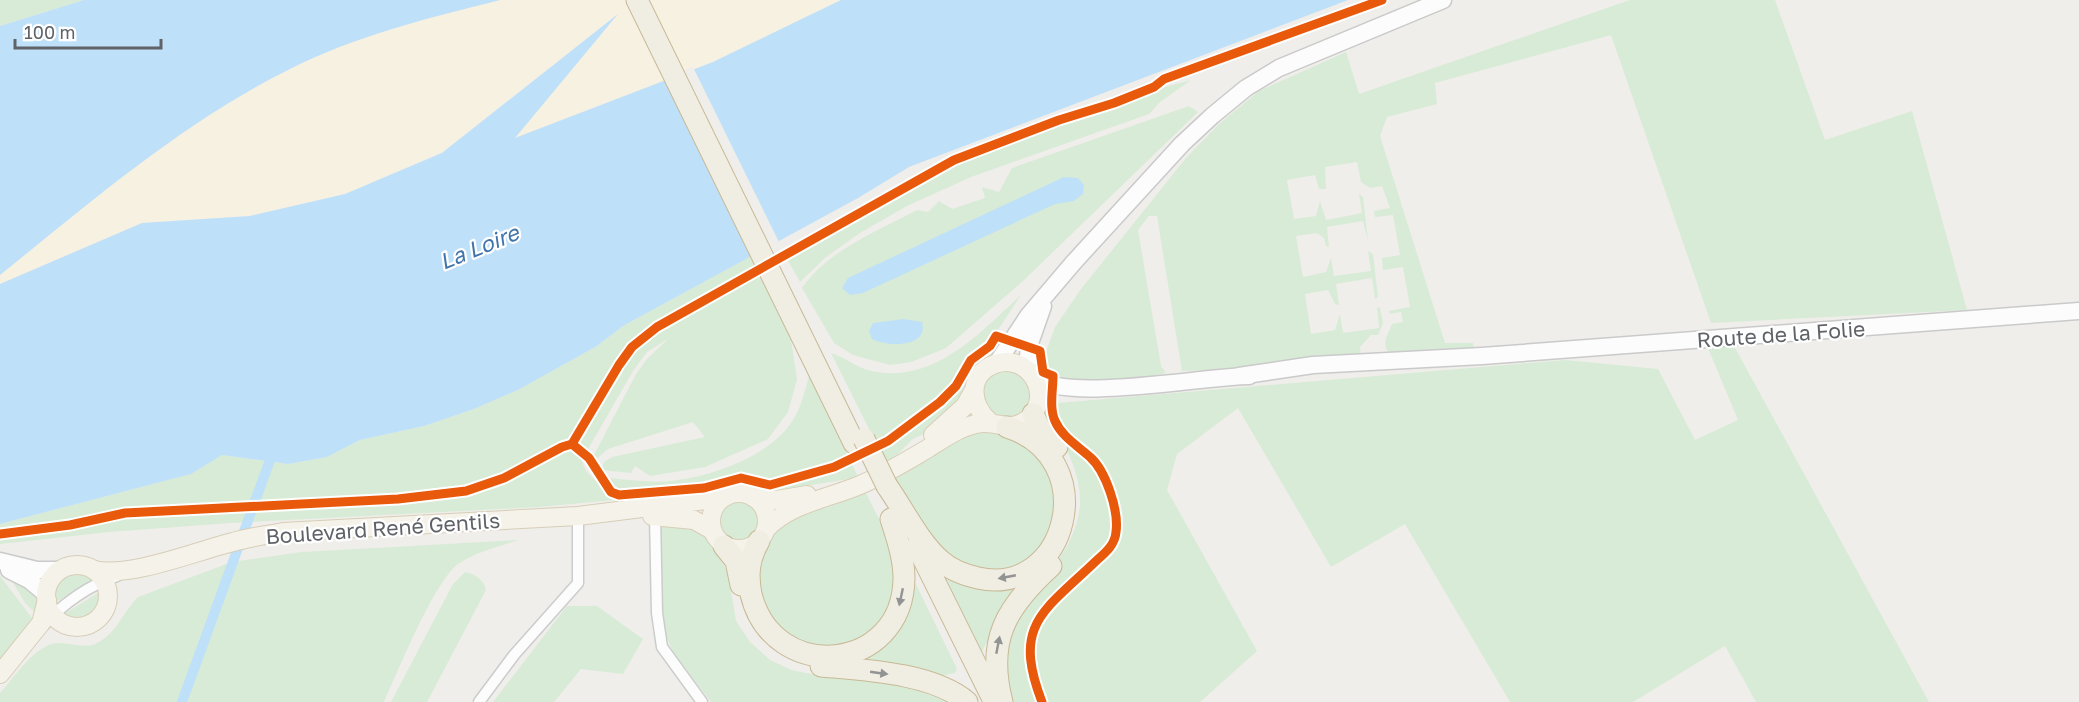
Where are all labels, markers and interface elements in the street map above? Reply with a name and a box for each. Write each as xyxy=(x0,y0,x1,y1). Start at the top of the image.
scale bar xyxy=(15,12,160,50)
text: 100 m xyxy=(24,21,75,43)
water label: La Loire xyxy=(435,218,525,275)
street label: Route de la Folie xyxy=(1696,315,1866,353)
street label: Boulevard René Gentils xyxy=(265,507,501,549)
one-way arrow xyxy=(998,573,1017,582)
one-way arrow xyxy=(896,588,906,606)
one-way arrow xyxy=(994,635,1003,654)
one-way arrow xyxy=(869,669,888,678)

